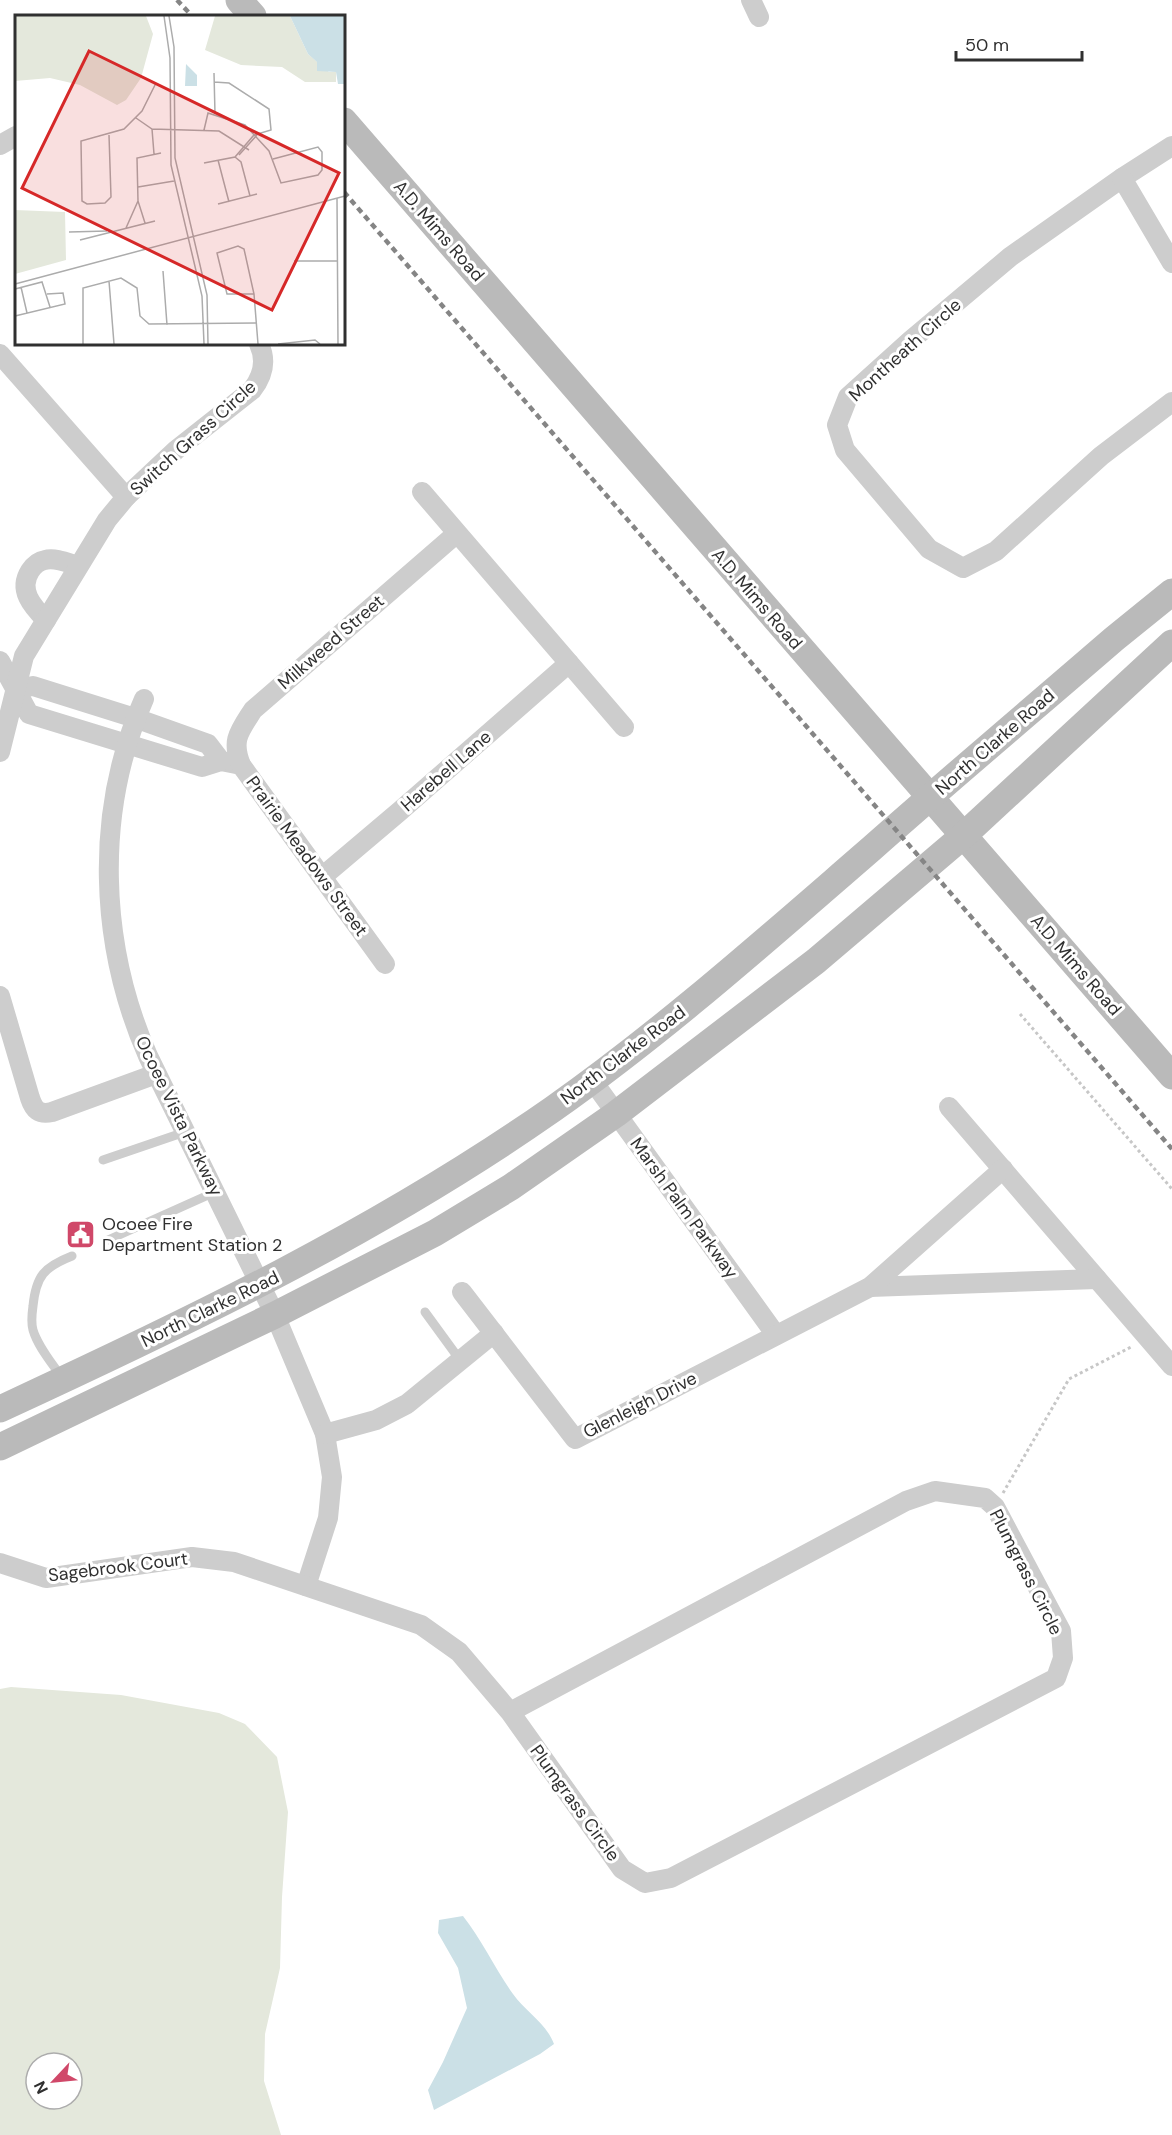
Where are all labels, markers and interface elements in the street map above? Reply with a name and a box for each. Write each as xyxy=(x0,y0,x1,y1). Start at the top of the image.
inset map xyxy=(15,15,345,345)
scale bar xyxy=(956,24,1082,62)
text: 50 m xyxy=(965,33,1009,57)
street label: A.D. Mims Road xyxy=(388,175,490,287)
street label: Montheath Circle xyxy=(844,293,966,407)
street label: Switch Grass Circle xyxy=(125,375,261,501)
street label: A.D. Mims Road xyxy=(706,543,808,655)
street label: Milkweed Street xyxy=(273,589,389,695)
street label: North Clarke Road xyxy=(930,684,1060,800)
street label: Harebell Lane xyxy=(396,725,496,817)
street label: Prairie Meadows Street xyxy=(241,771,373,941)
street label: A.D. Mims Road xyxy=(1025,909,1127,1021)
street label: North Clarke Road xyxy=(556,1000,690,1110)
street label: Ocoee Vista Parkway xyxy=(130,1032,228,1200)
street label: Marsh Palm Parkway xyxy=(625,1133,743,1283)
place label: Ocoee Fire Department Station 2 xyxy=(102,1212,282,1257)
public building icon: Ocoee Fire Department Station 2 xyxy=(65,1218,97,1250)
street label: North Clarke Road xyxy=(137,1265,283,1353)
street label: Glenleigh Drive xyxy=(579,1366,701,1444)
street label: Plumgrass Circle xyxy=(984,1505,1068,1639)
street label: Sagebrook Court xyxy=(47,1547,189,1587)
street label: Plumgrass Circle xyxy=(525,1740,625,1866)
north arrow xyxy=(24,2051,84,2111)
text: N xyxy=(29,2078,53,2097)

